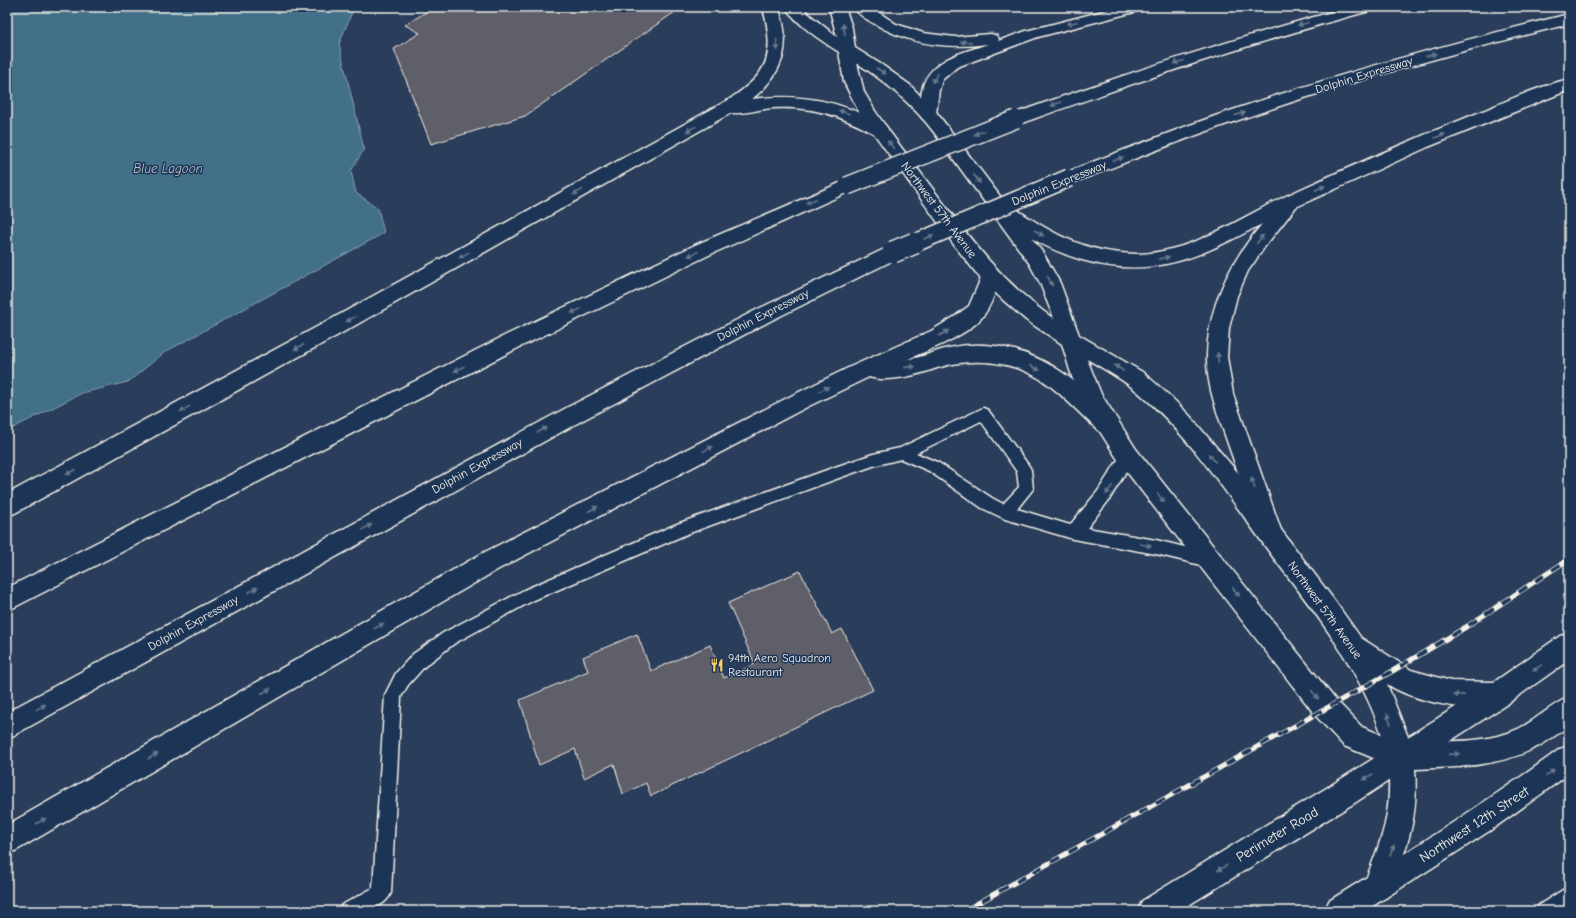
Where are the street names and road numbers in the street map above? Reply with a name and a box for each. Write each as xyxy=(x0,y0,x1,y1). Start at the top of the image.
street label: Dolphin Expressway xyxy=(1314,53,1415,96)
street label: Dolphin Expressway xyxy=(1010,157,1109,208)
street label: Northwest 57th Avenue xyxy=(898,159,980,261)
street label: Dolphin Expressway xyxy=(715,286,812,344)
street label: Dolphin Expressway xyxy=(429,435,525,497)
street label: Northwest 57th Avenue xyxy=(1285,559,1365,661)
street label: Dolphin Expressway xyxy=(145,592,241,654)
street label: Northwest 12th Street xyxy=(1416,782,1533,866)
street label: Perimeter Road xyxy=(1233,803,1321,866)

